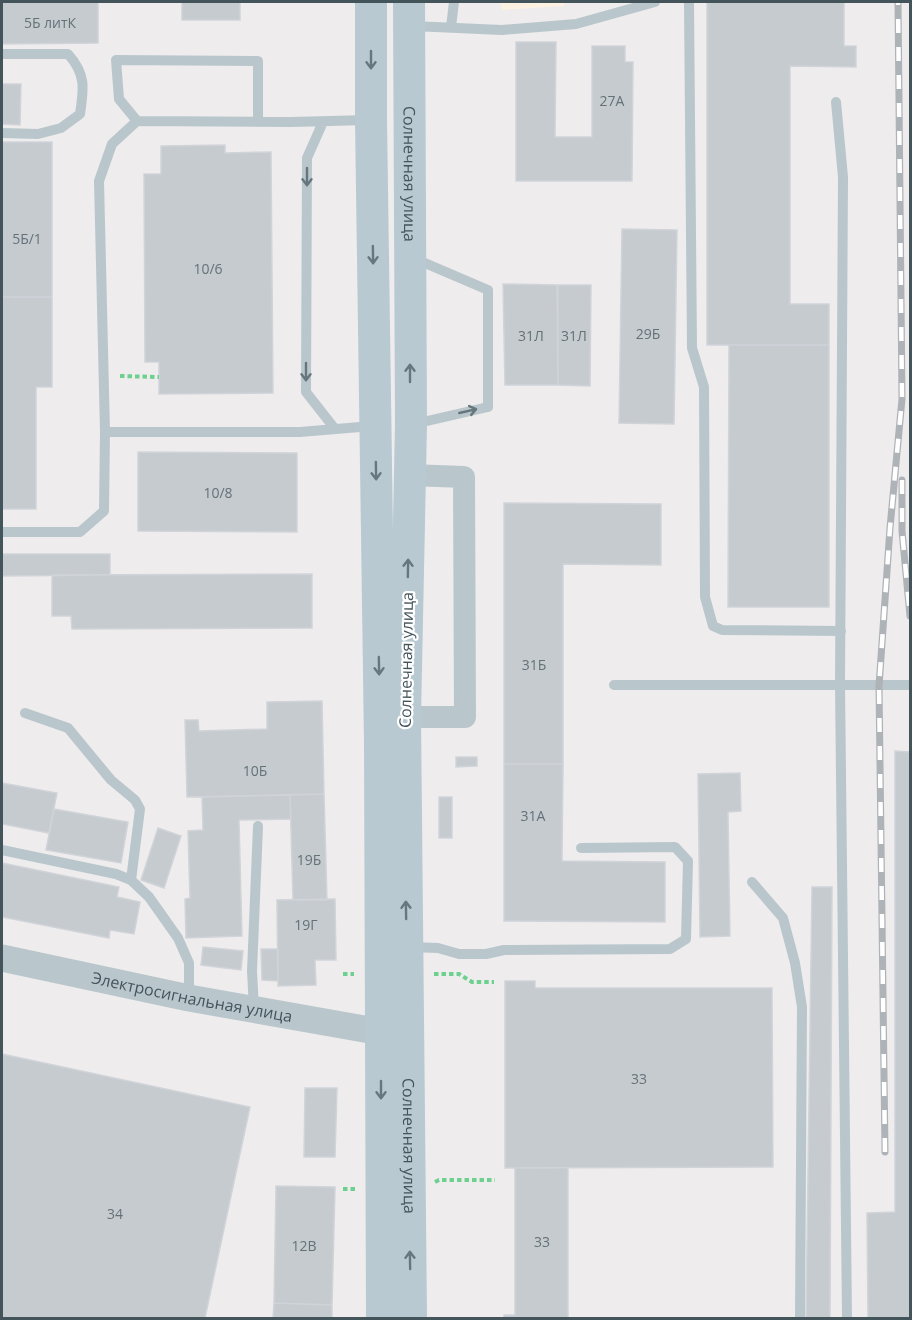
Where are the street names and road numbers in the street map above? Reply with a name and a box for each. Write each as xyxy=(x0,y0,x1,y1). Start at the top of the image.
street label: Солнечная улица xyxy=(398,106,421,242)
street label: Солнечная улица xyxy=(394,592,418,728)
street label: Электросигнальная улица xyxy=(90,966,294,1027)
street label: Солнечная улица xyxy=(398,1078,421,1214)

